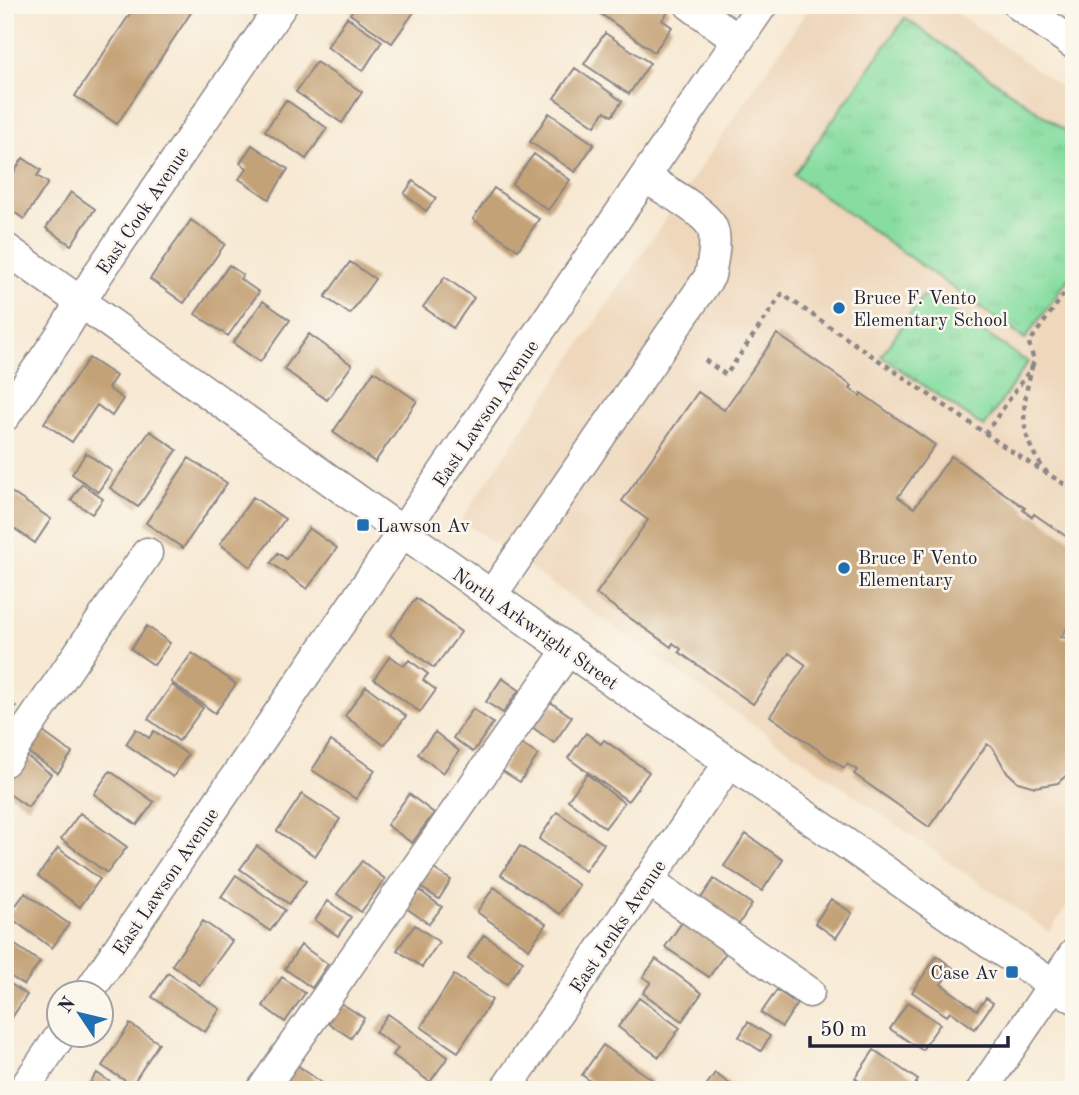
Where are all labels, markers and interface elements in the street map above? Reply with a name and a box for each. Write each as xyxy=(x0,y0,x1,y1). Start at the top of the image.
street label: East Cook Avenue xyxy=(94,144,194,279)
place label: Bruce F. Vento Elementary School xyxy=(853,290,1008,331)
marker: Bruce F. Vento Elementary School xyxy=(831,300,847,316)
street label: East Lawson Avenue xyxy=(431,337,543,491)
marker: Lawson Av xyxy=(355,517,371,533)
place label: Lawson Av xyxy=(377,518,470,537)
place label: Bruce F Vento Elementary xyxy=(858,550,977,591)
marker: Bruce F Vento Elementary xyxy=(836,560,852,576)
street label: North Arkwright Street xyxy=(448,566,621,694)
street label: East Lawson Avenue xyxy=(111,805,223,959)
street label: East Jenks Avenue xyxy=(568,858,670,997)
marker: Case Av xyxy=(1004,964,1020,980)
place label: Case Av xyxy=(930,965,998,984)
north arrow xyxy=(46,979,116,1050)
text: N xyxy=(56,994,80,1017)
scale bar xyxy=(810,1004,1007,1048)
text: 50 m xyxy=(820,1020,867,1041)

